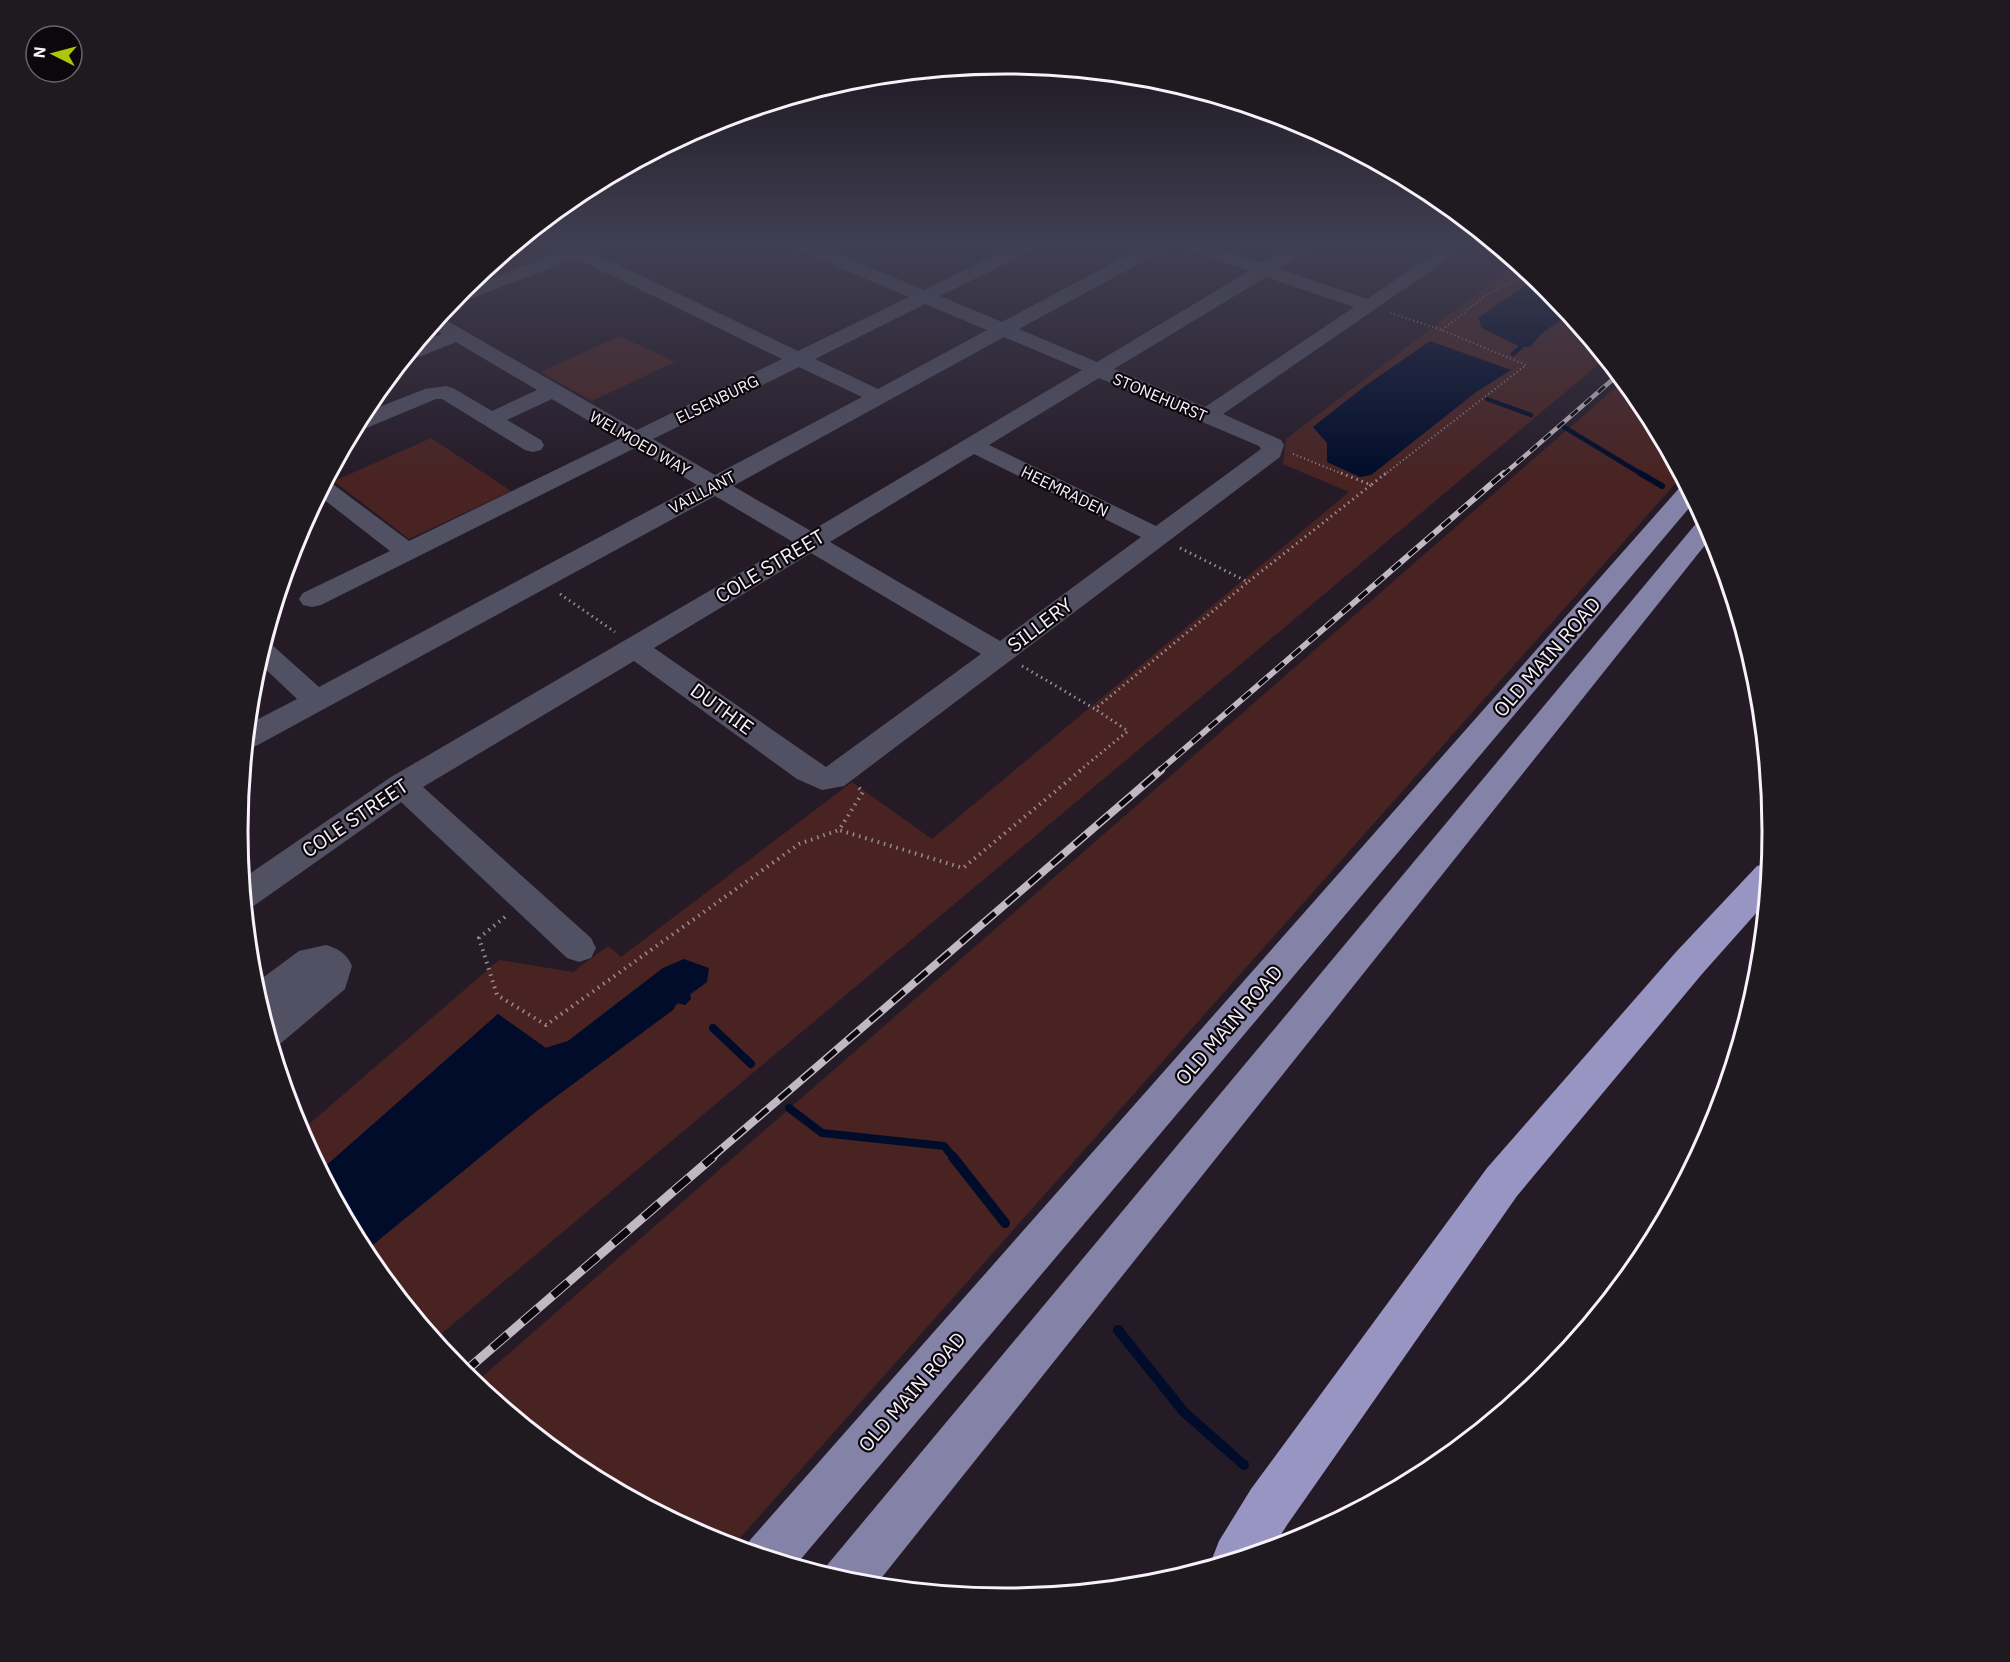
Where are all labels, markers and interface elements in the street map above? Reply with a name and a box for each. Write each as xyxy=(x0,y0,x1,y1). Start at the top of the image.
north arrow xyxy=(24,24,84,84)
text: N xyxy=(29,46,50,59)
street label: STONEHURST xyxy=(1110,368,1210,426)
street label: ELSENBURG xyxy=(672,370,762,428)
street label: WELMOED WAY xyxy=(586,406,694,480)
street label: HEEMRADEN xyxy=(1018,461,1112,521)
street label: VAILLANT xyxy=(665,466,739,518)
street label: COLE STREET xyxy=(710,522,829,609)
street label: SILLERY xyxy=(1002,591,1078,658)
street label: OLD MAIN ROAD xyxy=(1487,591,1606,722)
street label: DUTHIE xyxy=(685,676,759,741)
street label: COLE STREET xyxy=(296,772,413,863)
street label: OLD MAIN ROAD xyxy=(1169,959,1288,1090)
street label: OLD MAIN ROAD xyxy=(852,1326,971,1457)

